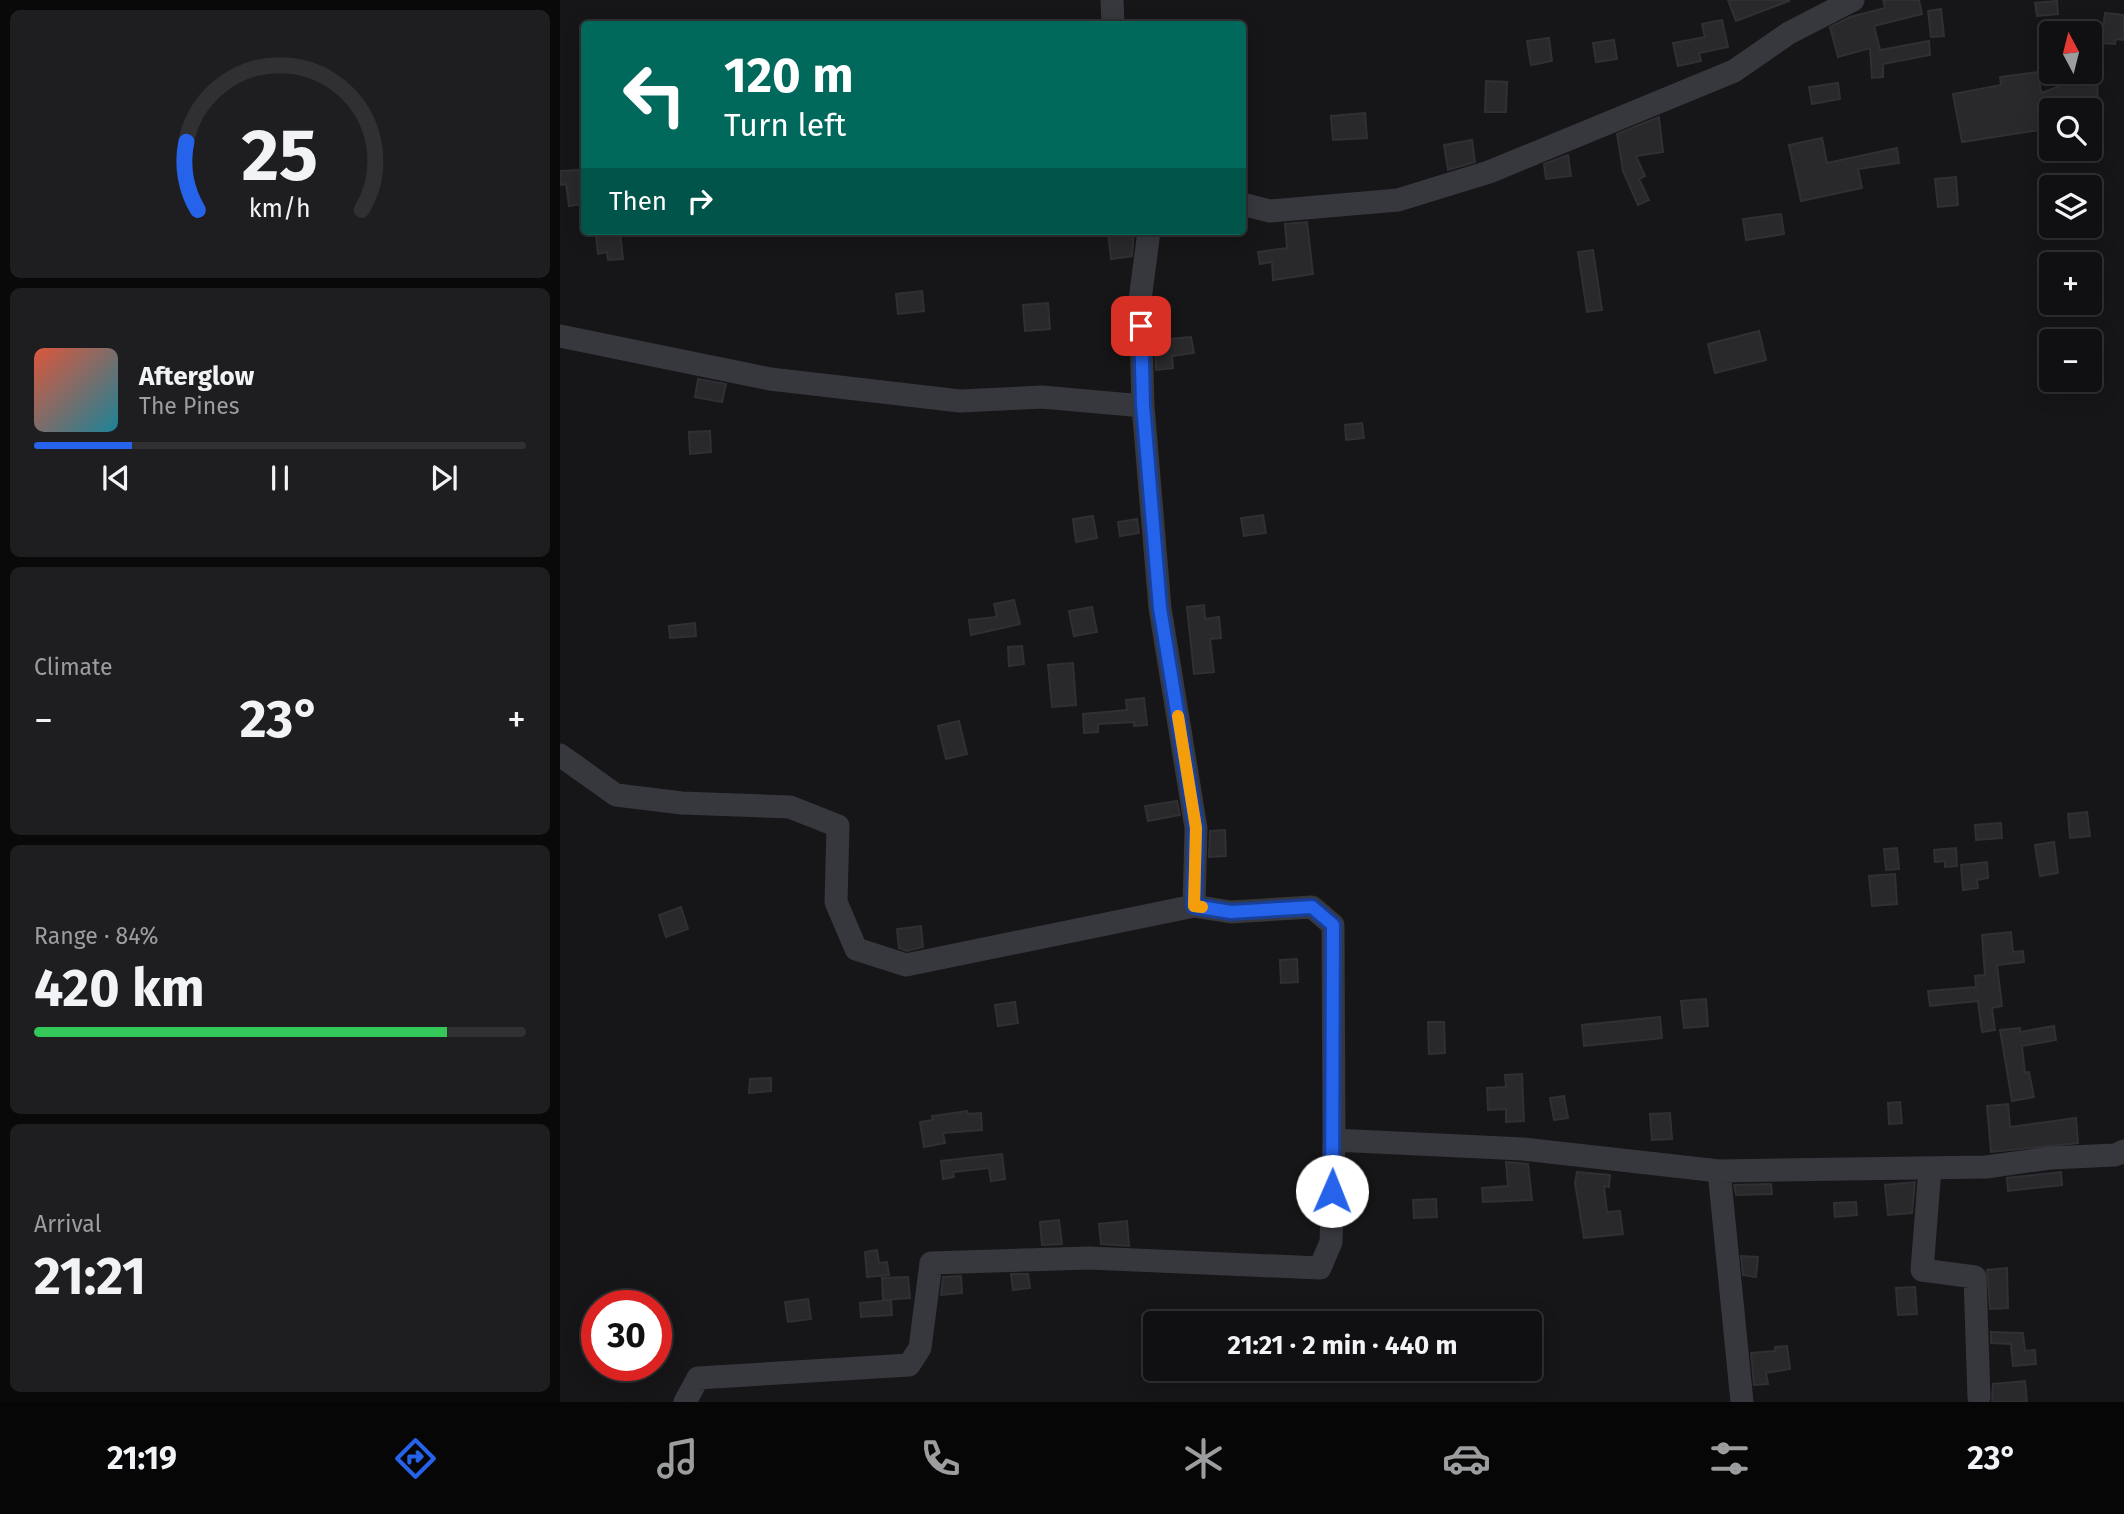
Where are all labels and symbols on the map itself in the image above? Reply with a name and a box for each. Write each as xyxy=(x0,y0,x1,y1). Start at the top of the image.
north arrow xyxy=(2039,21,2102,84)
pin xyxy=(1111,296,1171,356)
position arrow xyxy=(1295,1154,1369,1228)
speed limit sign: 30 xyxy=(581,1290,672,1381)

